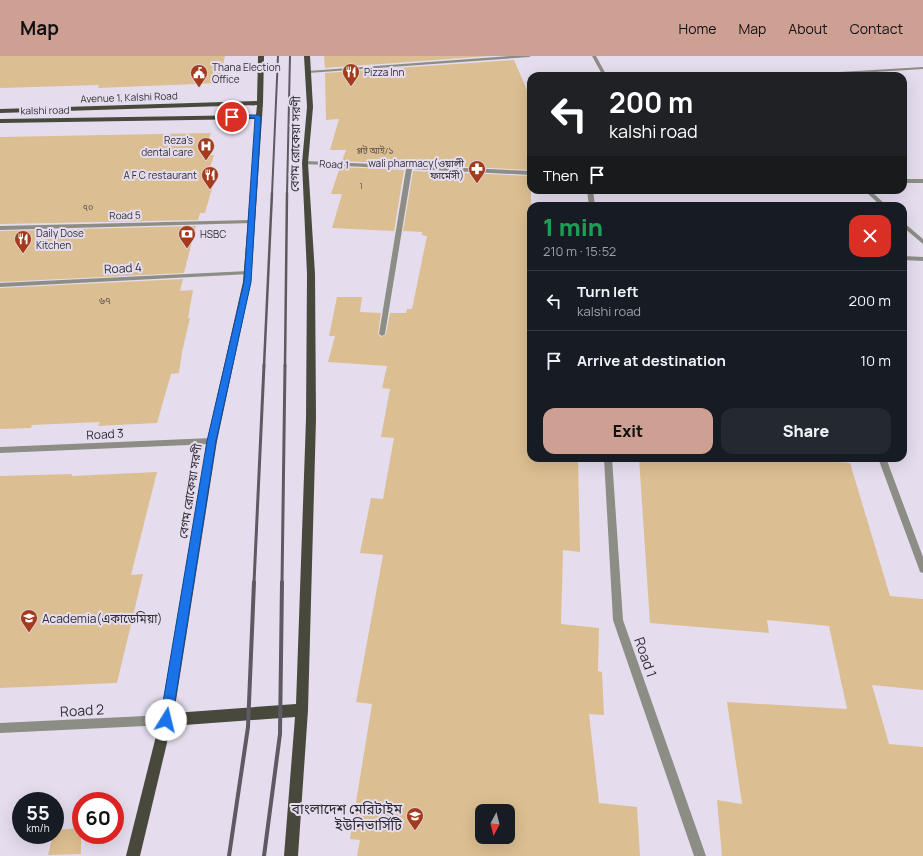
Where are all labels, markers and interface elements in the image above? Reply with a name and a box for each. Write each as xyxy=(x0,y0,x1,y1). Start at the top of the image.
text: Map xyxy=(20,15,59,41)
text: Home xyxy=(679,19,716,38)
text: Map xyxy=(738,19,766,38)
text: About xyxy=(788,19,828,38)
text: Contact xyxy=(850,19,903,38)
place label: Thana Election Office xyxy=(212,60,281,86)
restaurant icon: Pizza Inn xyxy=(341,62,361,87)
public building icon: Thana Election Office xyxy=(189,63,209,88)
place label: Pizza Inn xyxy=(364,65,404,79)
text: 200 m xyxy=(609,83,693,121)
street label: Avenue 1, Kalshi Road xyxy=(80,88,178,106)
icon: left xyxy=(543,88,595,140)
street label: বেগম রোকেয়া সরণী xyxy=(286,95,304,192)
pin xyxy=(215,100,249,134)
street label: kalshi road xyxy=(20,103,70,117)
icon: arrive xyxy=(221,106,243,128)
text: kalshi road xyxy=(609,119,698,143)
place label: Reza's dental care xyxy=(141,133,193,159)
hospital icon: Reza's dental care xyxy=(196,136,216,161)
house number: প্লট আই/১ xyxy=(356,144,394,157)
street label: Road 1 xyxy=(319,156,349,172)
place label: wali pharmacy(ওয়ালী ফার্মেসী) xyxy=(368,156,464,182)
pharmacy icon: wali pharmacy(ওয়ালী ফার্মেসী) xyxy=(467,159,487,184)
icon: arrive xyxy=(586,164,608,186)
restaurant icon: A F C restaurant xyxy=(200,165,220,190)
text: Then xyxy=(543,165,578,186)
place label: A F C restaurant xyxy=(123,168,197,182)
house number: 1 xyxy=(359,179,363,192)
house number: ৭০ xyxy=(83,201,93,214)
street label: Road 5 xyxy=(109,208,141,222)
text: 1 min xyxy=(543,210,603,243)
button: close xyxy=(849,215,891,257)
bank icon: HSBC xyxy=(177,224,197,249)
place label: Daily Dose Kitchen xyxy=(36,226,84,252)
place label: HSBC xyxy=(200,227,226,241)
restaurant icon: Daily Dose Kitchen xyxy=(13,229,33,254)
text: 210 m · 15:52 xyxy=(543,242,616,260)
street label: Road 4 xyxy=(104,259,142,277)
text: Turn left xyxy=(577,281,639,302)
icon: left xyxy=(543,290,565,312)
text: 200 m xyxy=(848,290,891,311)
house number: ৬৭ xyxy=(99,293,111,307)
text: kalshi road xyxy=(577,302,641,320)
icon: arrive xyxy=(543,350,565,372)
text: Arrive at destination xyxy=(577,350,726,371)
text: 10 m xyxy=(860,350,891,371)
button: Exit xyxy=(543,408,713,454)
button: Share xyxy=(721,408,891,454)
street label: Road 3 xyxy=(86,425,124,443)
street label: বেগম রোকেয়া সরণী xyxy=(174,441,206,540)
school or university icon: Academia(একাডেমিয়া) xyxy=(19,608,39,633)
place label: Academia(একাডেমিয়া) xyxy=(42,610,162,627)
street label: Road 1 xyxy=(630,634,662,680)
street label: Road 2 xyxy=(60,699,104,721)
position arrow xyxy=(145,699,187,741)
speed limit sign: 60 xyxy=(72,792,124,844)
text: 55 xyxy=(26,799,50,826)
place label: বাংলাদেশ মেরিটাইম ইউনিভার্সিটি xyxy=(291,799,402,834)
north arrow xyxy=(475,804,515,844)
map controls xyxy=(475,804,515,844)
school or university icon: বাংলাদেশ মেরিটাইম ইউনিভার্সিটি xyxy=(405,806,425,831)
text: km/h xyxy=(26,821,50,835)

